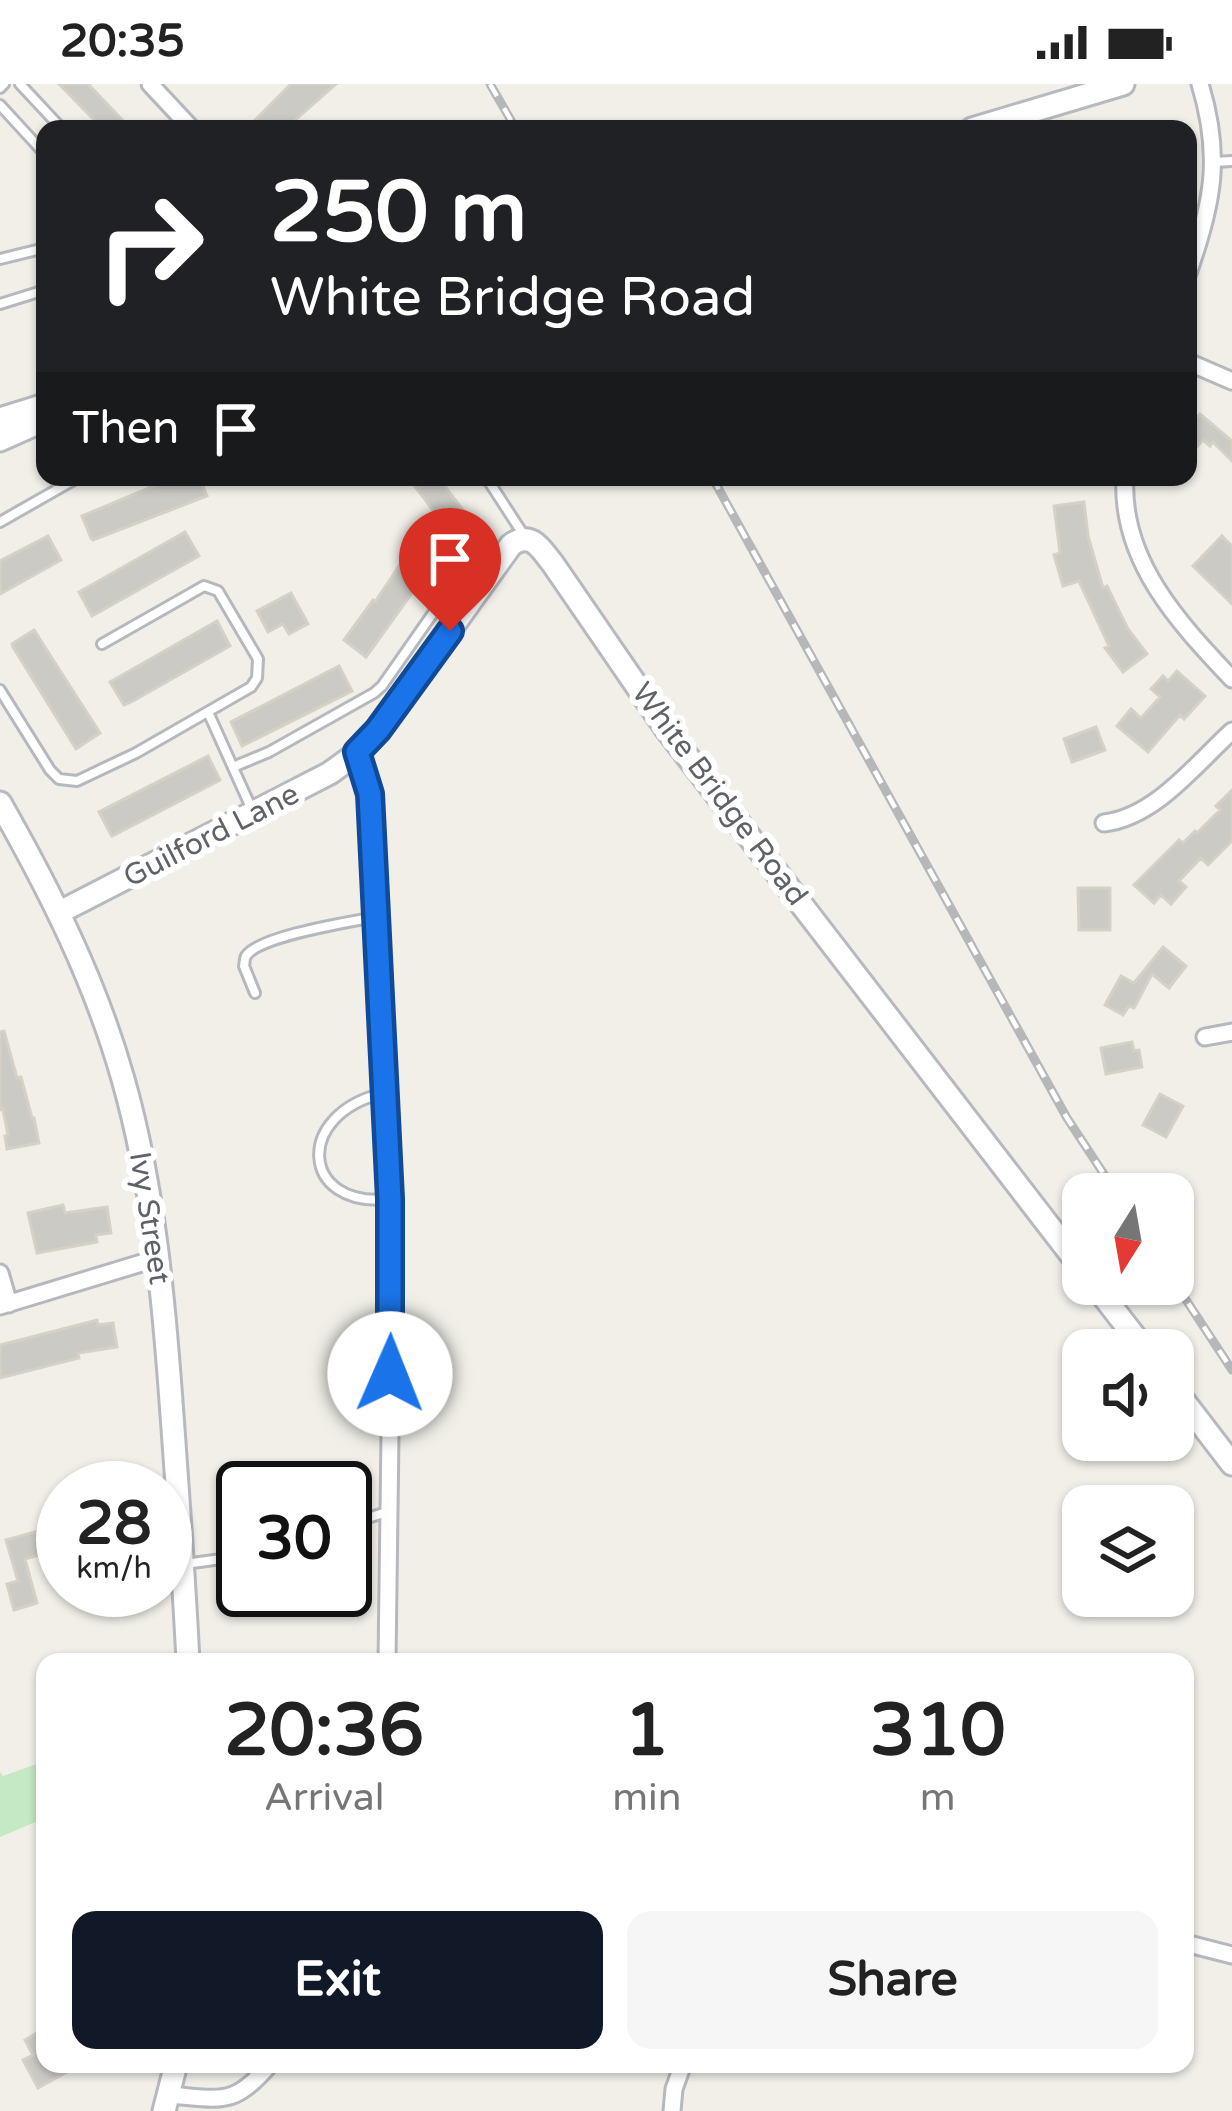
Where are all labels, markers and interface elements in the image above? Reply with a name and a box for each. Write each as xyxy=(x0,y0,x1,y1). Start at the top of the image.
text: 20:35 xyxy=(60,15,185,69)
text: 250 m xyxy=(270,163,527,264)
icon: right xyxy=(72,168,228,324)
text: White Bridge Road xyxy=(270,265,755,330)
icon: arrive xyxy=(203,396,269,462)
text: Then xyxy=(72,402,179,456)
pin xyxy=(399,508,501,631)
icon: arrive xyxy=(417,526,483,592)
street label: White Bridge Road xyxy=(624,675,816,913)
street label: Guilford Lane xyxy=(117,775,305,895)
street label: Ivy Street xyxy=(121,1149,178,1287)
north arrow xyxy=(1062,1173,1194,1305)
map controls xyxy=(1062,1173,1194,1617)
position arrow xyxy=(327,1311,453,1437)
button: sound xyxy=(1062,1329,1194,1461)
speed limit sign: 30 xyxy=(216,1461,372,1617)
button: layers xyxy=(1062,1485,1194,1617)
text: 28 xyxy=(76,1488,152,1560)
text: km/h xyxy=(76,1550,152,1587)
text: 20:36 xyxy=(224,1688,424,1775)
text: 1 xyxy=(624,1688,670,1775)
text: 310 xyxy=(870,1688,1006,1775)
text: Arrival xyxy=(264,1774,384,1821)
text: min xyxy=(612,1774,682,1821)
text: m xyxy=(920,1774,956,1821)
button: Exit xyxy=(72,1911,603,2049)
button: Share xyxy=(627,1911,1158,2049)

